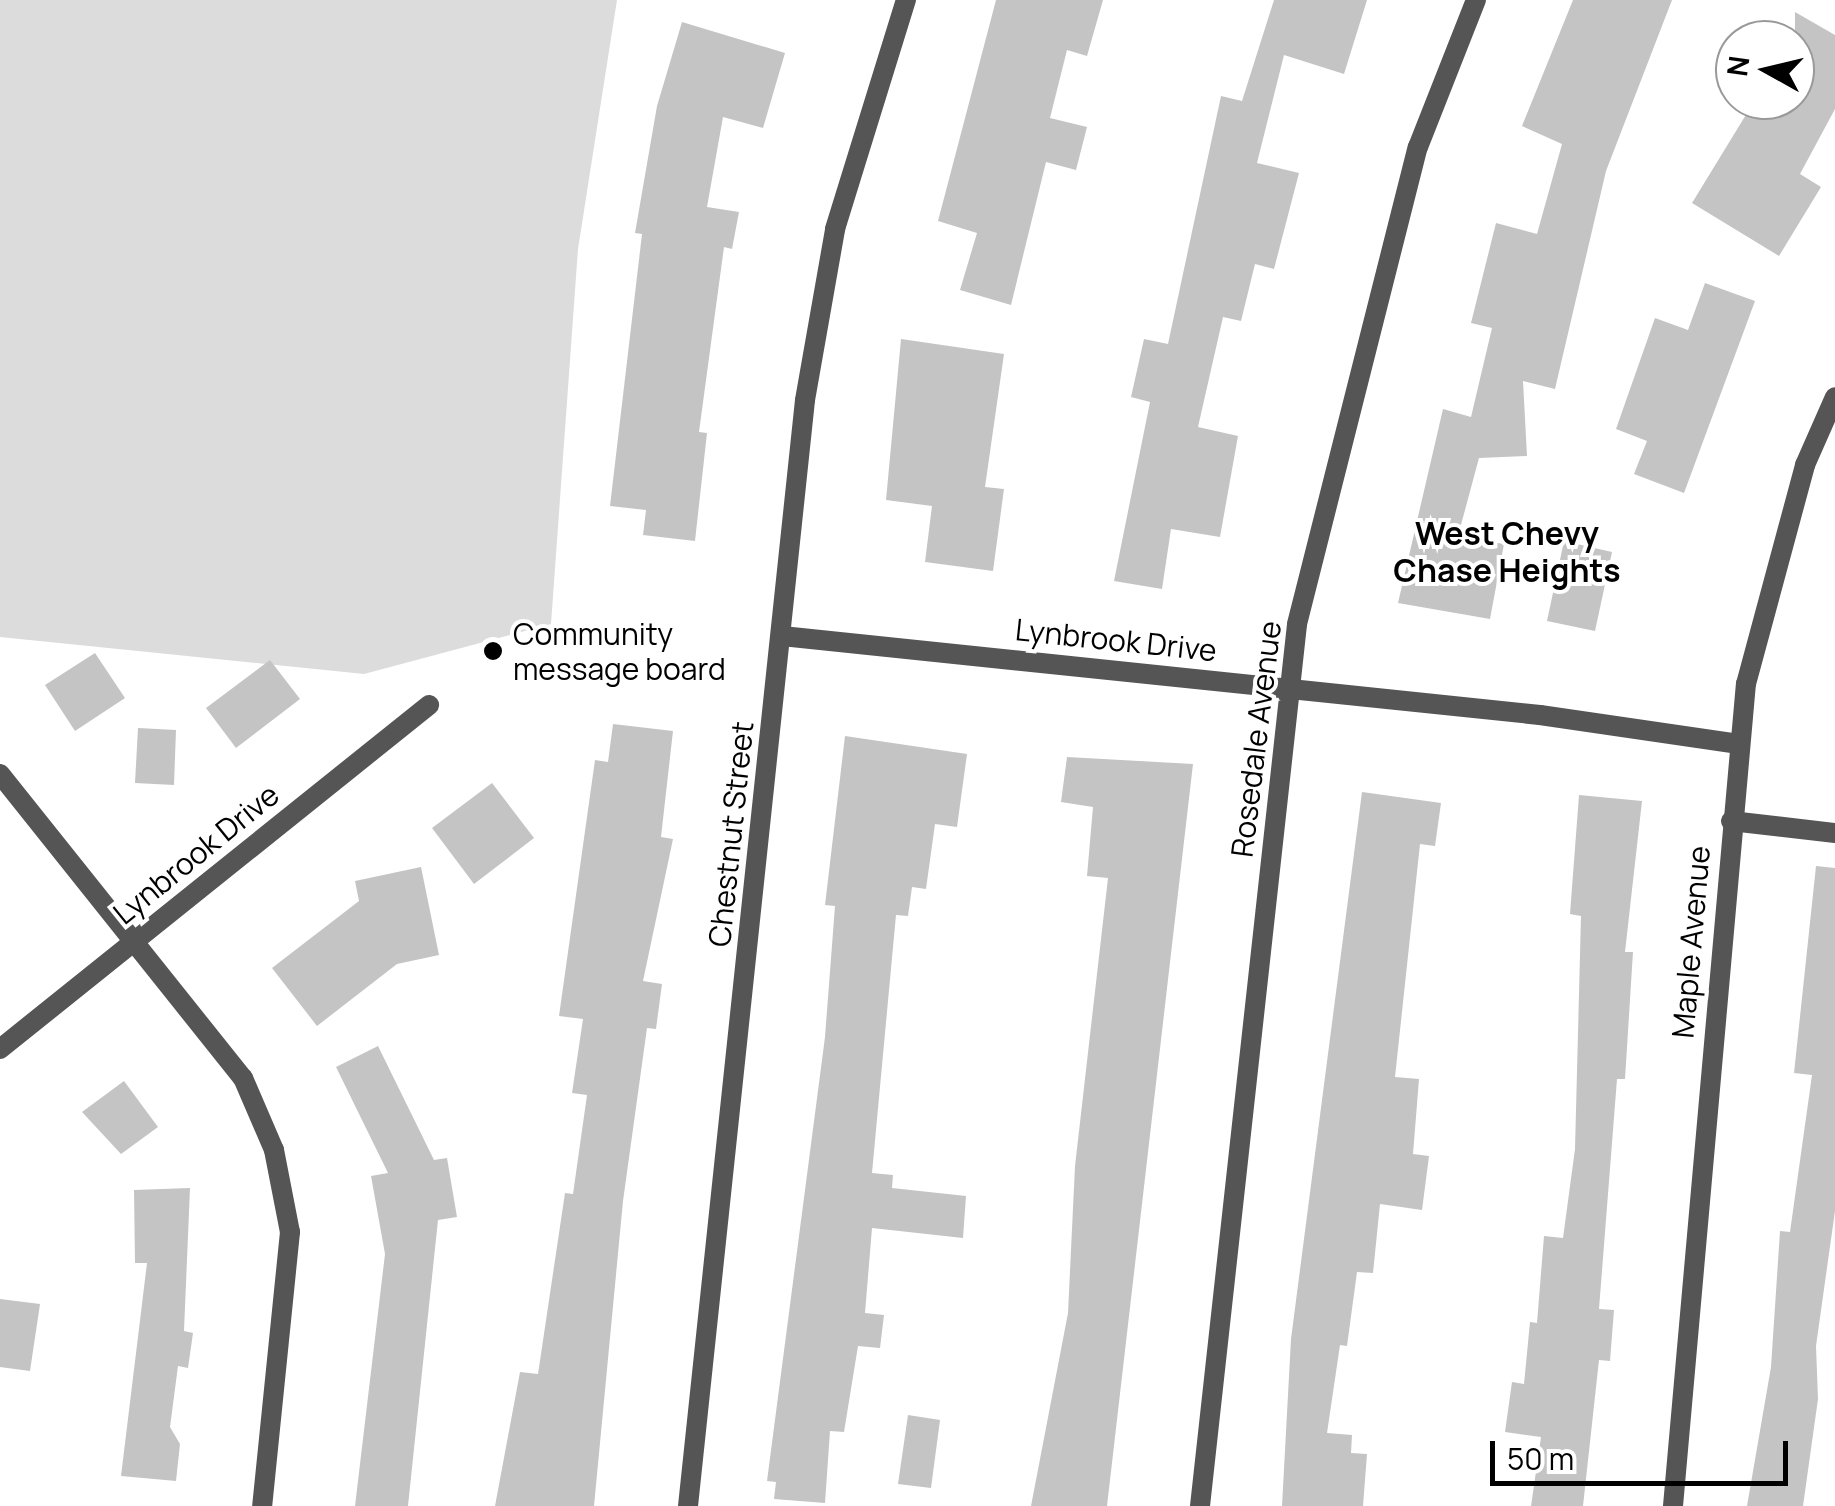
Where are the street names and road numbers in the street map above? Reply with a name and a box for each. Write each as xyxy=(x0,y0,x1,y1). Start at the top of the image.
street label: Lynbrook Drive xyxy=(1014,612,1218,668)
street label: Rosedale Avenue xyxy=(1224,619,1288,859)
street label: Chestnut Street xyxy=(701,720,761,948)
street label: Lynbrook Drive xyxy=(106,776,286,932)
street label: Maple Avenue xyxy=(1665,844,1717,1040)

